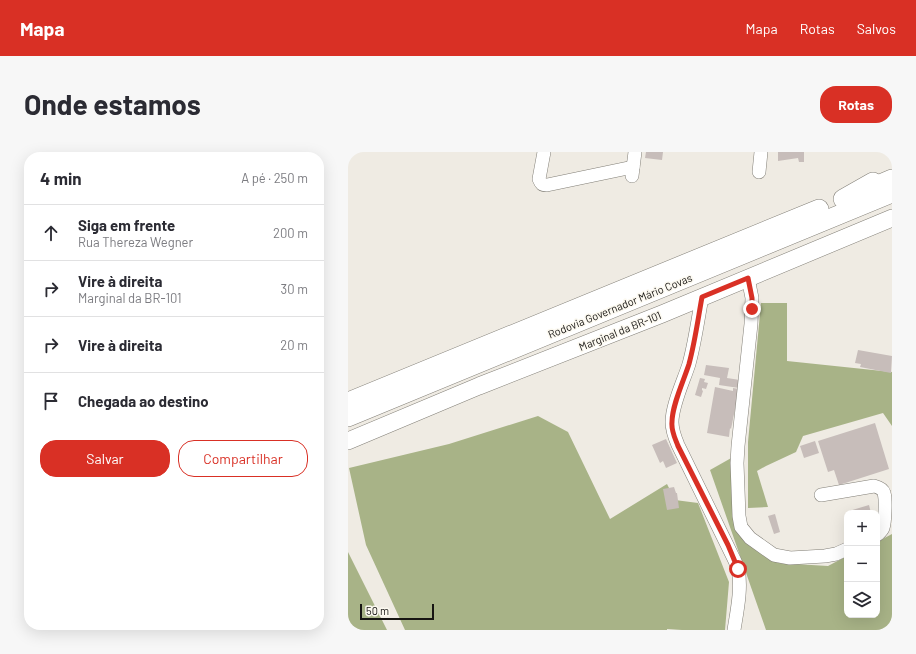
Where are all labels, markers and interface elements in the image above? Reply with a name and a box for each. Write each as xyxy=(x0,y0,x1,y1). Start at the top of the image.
text: Mapa xyxy=(20,17,64,40)
text: Mapa xyxy=(746,20,778,37)
text: Rotas xyxy=(800,20,835,37)
text: Salvos xyxy=(857,20,896,37)
button: Rotas xyxy=(820,86,892,123)
text: Onde estamos xyxy=(24,87,201,121)
text: 4 min xyxy=(40,168,82,188)
text: A pé · 250 m xyxy=(241,170,308,186)
text: Siga em frente xyxy=(78,216,175,234)
icon: ahead xyxy=(40,222,62,244)
text: 200 m xyxy=(273,225,308,241)
text: Rua Thereza Wegner xyxy=(78,234,193,250)
street label: Rodovia Governador Mário Covas xyxy=(546,271,694,340)
text: Vire à direita xyxy=(78,272,162,290)
icon: right xyxy=(40,278,62,300)
text: 30 m xyxy=(281,281,308,297)
text: Marginal da BR-101 xyxy=(78,290,182,306)
route end xyxy=(743,300,761,318)
street label: Marginal da BR-101 xyxy=(577,308,663,353)
icon: right xyxy=(40,334,62,356)
text: Vire à direita xyxy=(78,336,162,354)
text: 20 m xyxy=(280,337,308,353)
icon: arrive xyxy=(40,390,62,412)
text: Chegada ao destino xyxy=(78,392,209,410)
button: Salvar xyxy=(40,440,170,477)
button: Compartilhar xyxy=(178,440,308,477)
map controls xyxy=(844,510,880,618)
button: + xyxy=(844,510,880,546)
button: − xyxy=(844,546,880,582)
route start xyxy=(729,560,747,578)
button: layers xyxy=(844,582,880,618)
scale bar xyxy=(360,602,434,621)
text: 50 m xyxy=(366,604,389,617)

